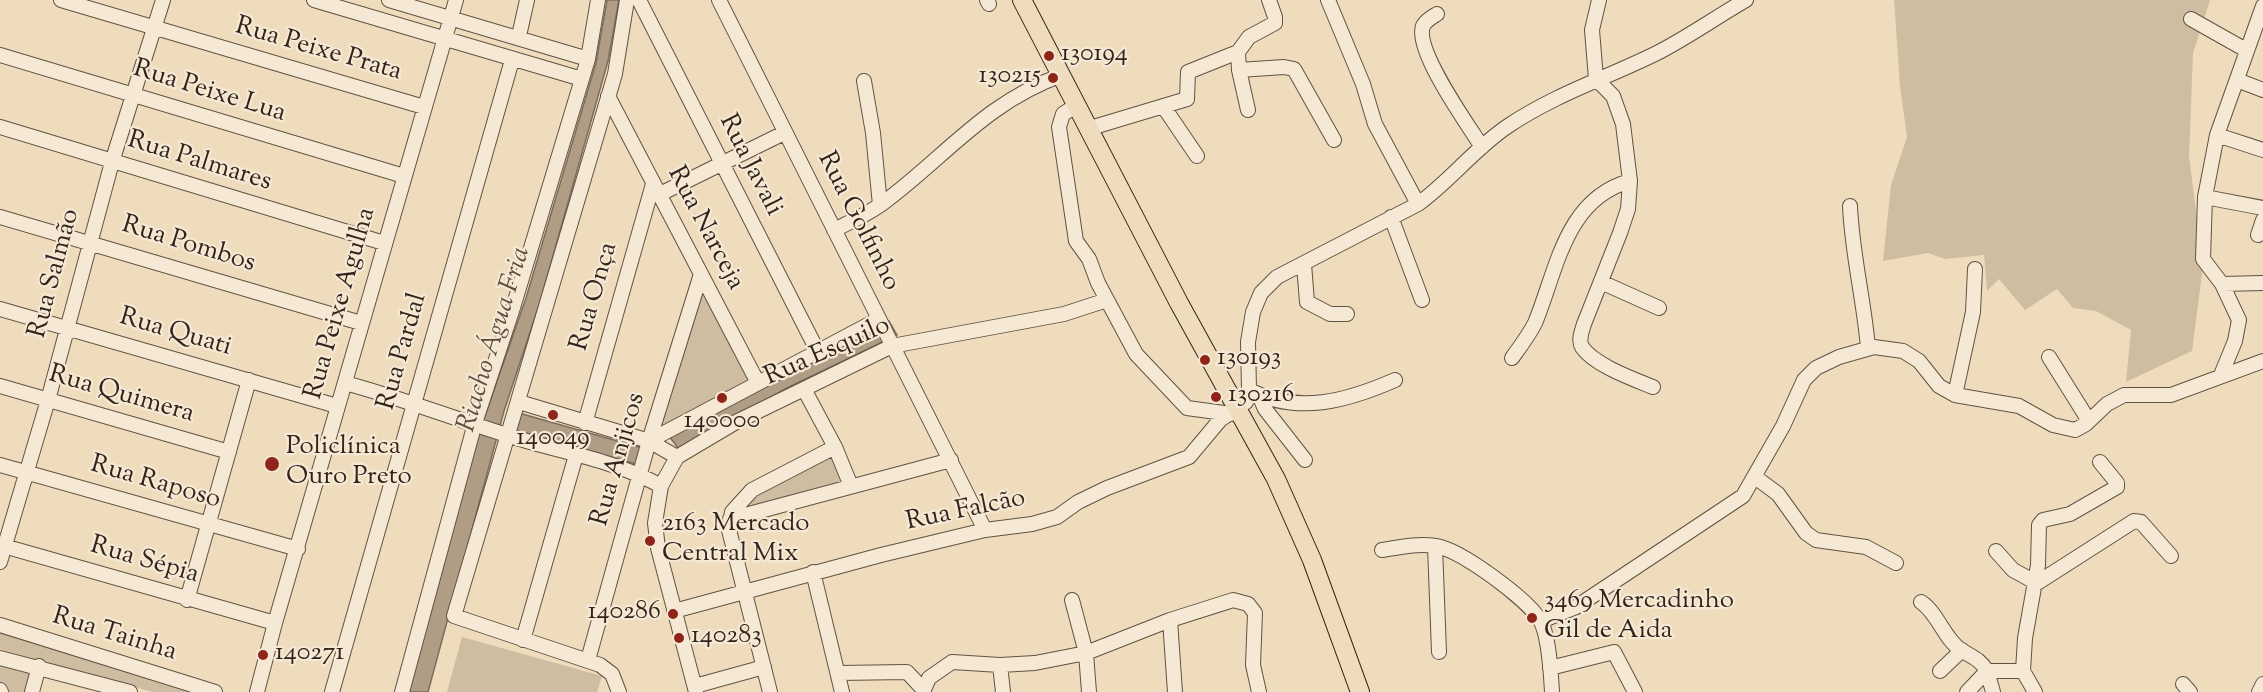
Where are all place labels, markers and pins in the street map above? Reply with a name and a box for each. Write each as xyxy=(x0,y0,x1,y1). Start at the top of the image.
place label: 130194 xyxy=(1061,40,1128,72)
marker: 130194 xyxy=(1042,49,1056,63)
place label: 130215 xyxy=(978,62,1041,94)
marker: 130215 xyxy=(1046,71,1060,85)
place label: 130193 xyxy=(1217,344,1281,376)
marker: 130193 xyxy=(1198,353,1212,367)
place label: 130216 xyxy=(1228,381,1295,413)
marker: 130216 xyxy=(1209,390,1223,404)
marker: 140000 xyxy=(715,391,729,405)
place label: 140000 xyxy=(684,407,760,439)
marker: 140049 xyxy=(546,408,560,422)
place label: 140049 xyxy=(516,424,590,456)
place label: Policlínica Ouro Preto xyxy=(286,433,412,494)
marker: Policlínica Ouro Preto xyxy=(263,455,281,473)
place label: 2163 Mercado Central Mix xyxy=(662,510,809,572)
marker: 2163 Mercado Central Mix xyxy=(643,534,657,548)
place label: 3469 Mercadinho Gil de Aida xyxy=(1544,587,1734,648)
place label: 140286 xyxy=(588,598,661,630)
marker: 140286 xyxy=(666,607,680,621)
marker: 3469 Mercadinho Gil de Aida xyxy=(1525,611,1539,625)
place label: 140283 xyxy=(691,622,762,654)
marker: 140283 xyxy=(672,631,686,645)
place label: 140271 xyxy=(275,639,344,671)
marker: 140271 xyxy=(256,648,270,662)

